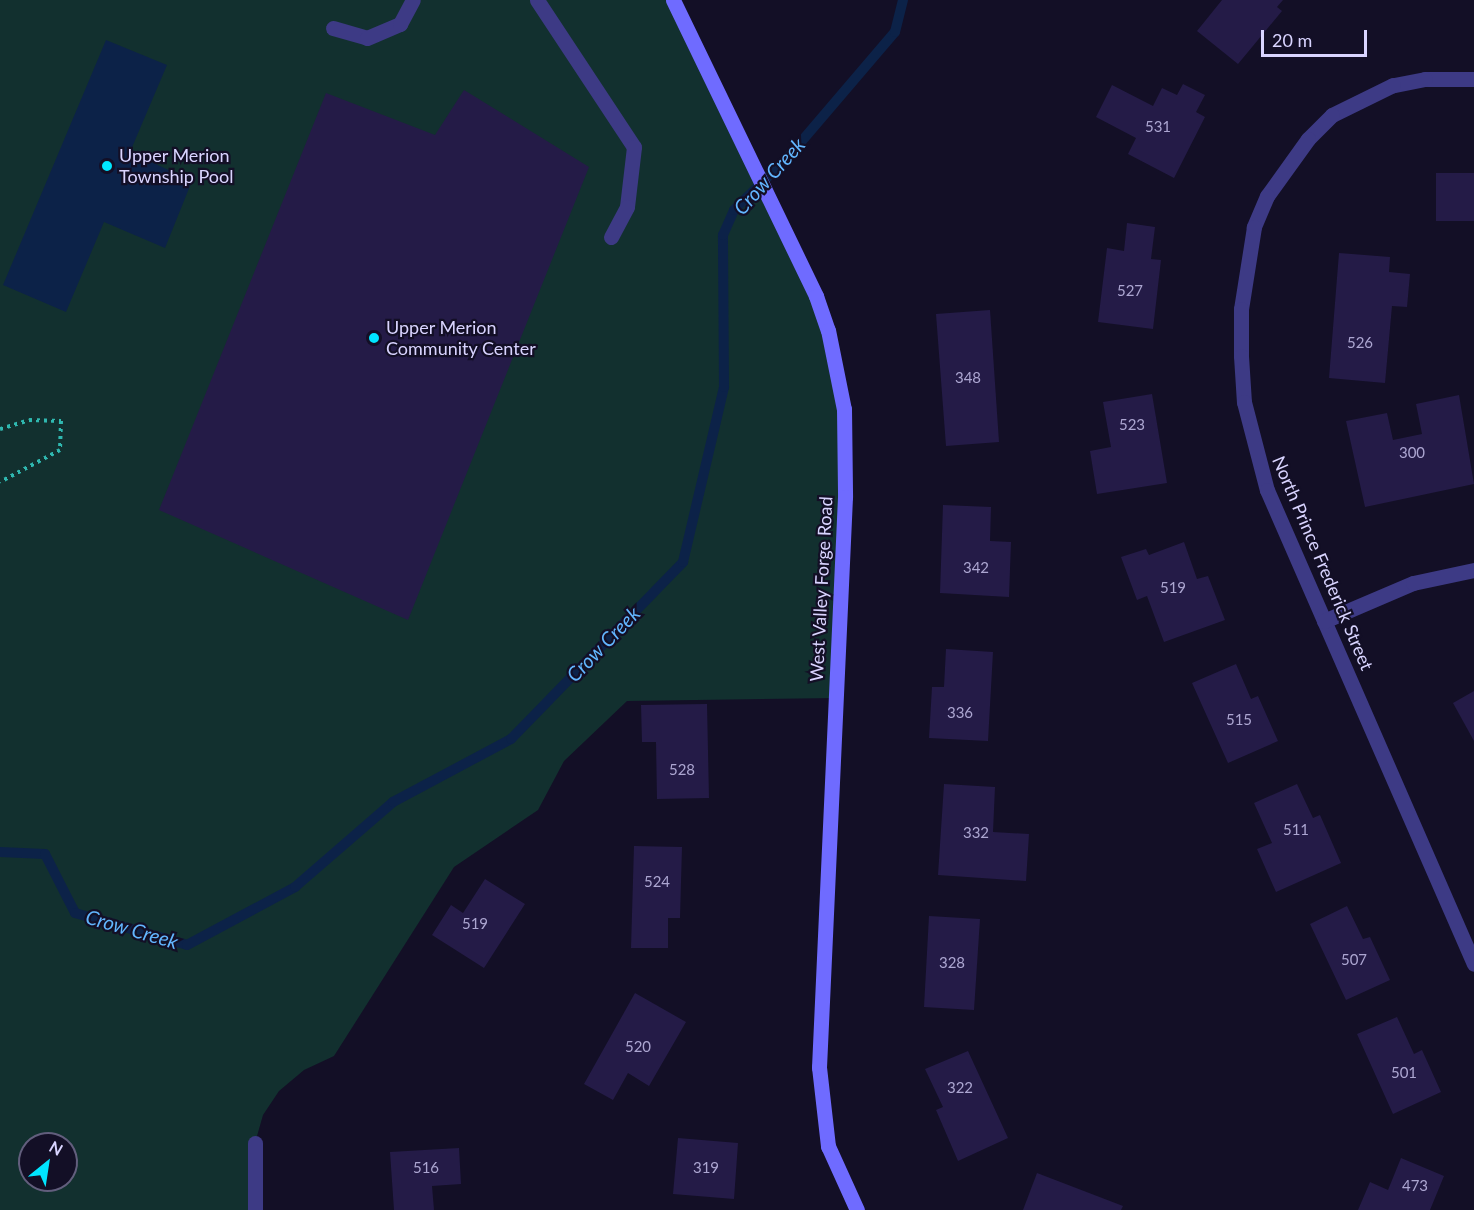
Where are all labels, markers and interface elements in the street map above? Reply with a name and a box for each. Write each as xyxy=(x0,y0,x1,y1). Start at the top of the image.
scale bar xyxy=(1264,18,1370,56)
text: 20 m xyxy=(1272,29,1312,51)
house number: 531 xyxy=(1145,118,1171,136)
water label: Crow Creek xyxy=(728,132,810,220)
place label: Upper Merion Township Pool xyxy=(119,145,234,188)
marker: Upper Merion Township Pool xyxy=(100,159,114,173)
house number: 527 xyxy=(1117,282,1143,300)
place label: Upper Merion Community Center xyxy=(386,317,536,360)
marker: Upper Merion Community Center xyxy=(367,331,381,345)
house number: 526 xyxy=(1347,334,1373,352)
house number: 348 xyxy=(955,369,981,387)
house number: 523 xyxy=(1119,416,1145,434)
house number: 300 xyxy=(1399,444,1425,462)
street label: North Prince Frederick Street xyxy=(1268,453,1378,673)
street label: West Valley Forge Road xyxy=(805,495,837,683)
house number: 342 xyxy=(963,559,989,577)
house number: 519 xyxy=(1160,579,1186,597)
water label: Crow Creek xyxy=(561,601,645,687)
house number: 336 xyxy=(947,704,973,722)
house number: 515 xyxy=(1226,711,1252,729)
house number: 528 xyxy=(669,761,695,779)
house number: 511 xyxy=(1283,821,1309,839)
house number: 332 xyxy=(963,824,989,842)
house number: 524 xyxy=(644,873,670,891)
water label: Crow Creek xyxy=(83,904,181,954)
house number: 519 xyxy=(462,915,488,933)
house number: 507 xyxy=(1341,951,1367,969)
house number: 328 xyxy=(939,954,965,972)
house number: 520 xyxy=(625,1038,651,1056)
house number: 501 xyxy=(1391,1064,1417,1082)
house number: 322 xyxy=(947,1079,973,1097)
north arrow xyxy=(18,1132,78,1192)
text: N xyxy=(46,1136,66,1159)
house number: 516 xyxy=(413,1159,439,1177)
house number: 319 xyxy=(693,1159,719,1177)
house number: 473 xyxy=(1402,1177,1428,1195)

